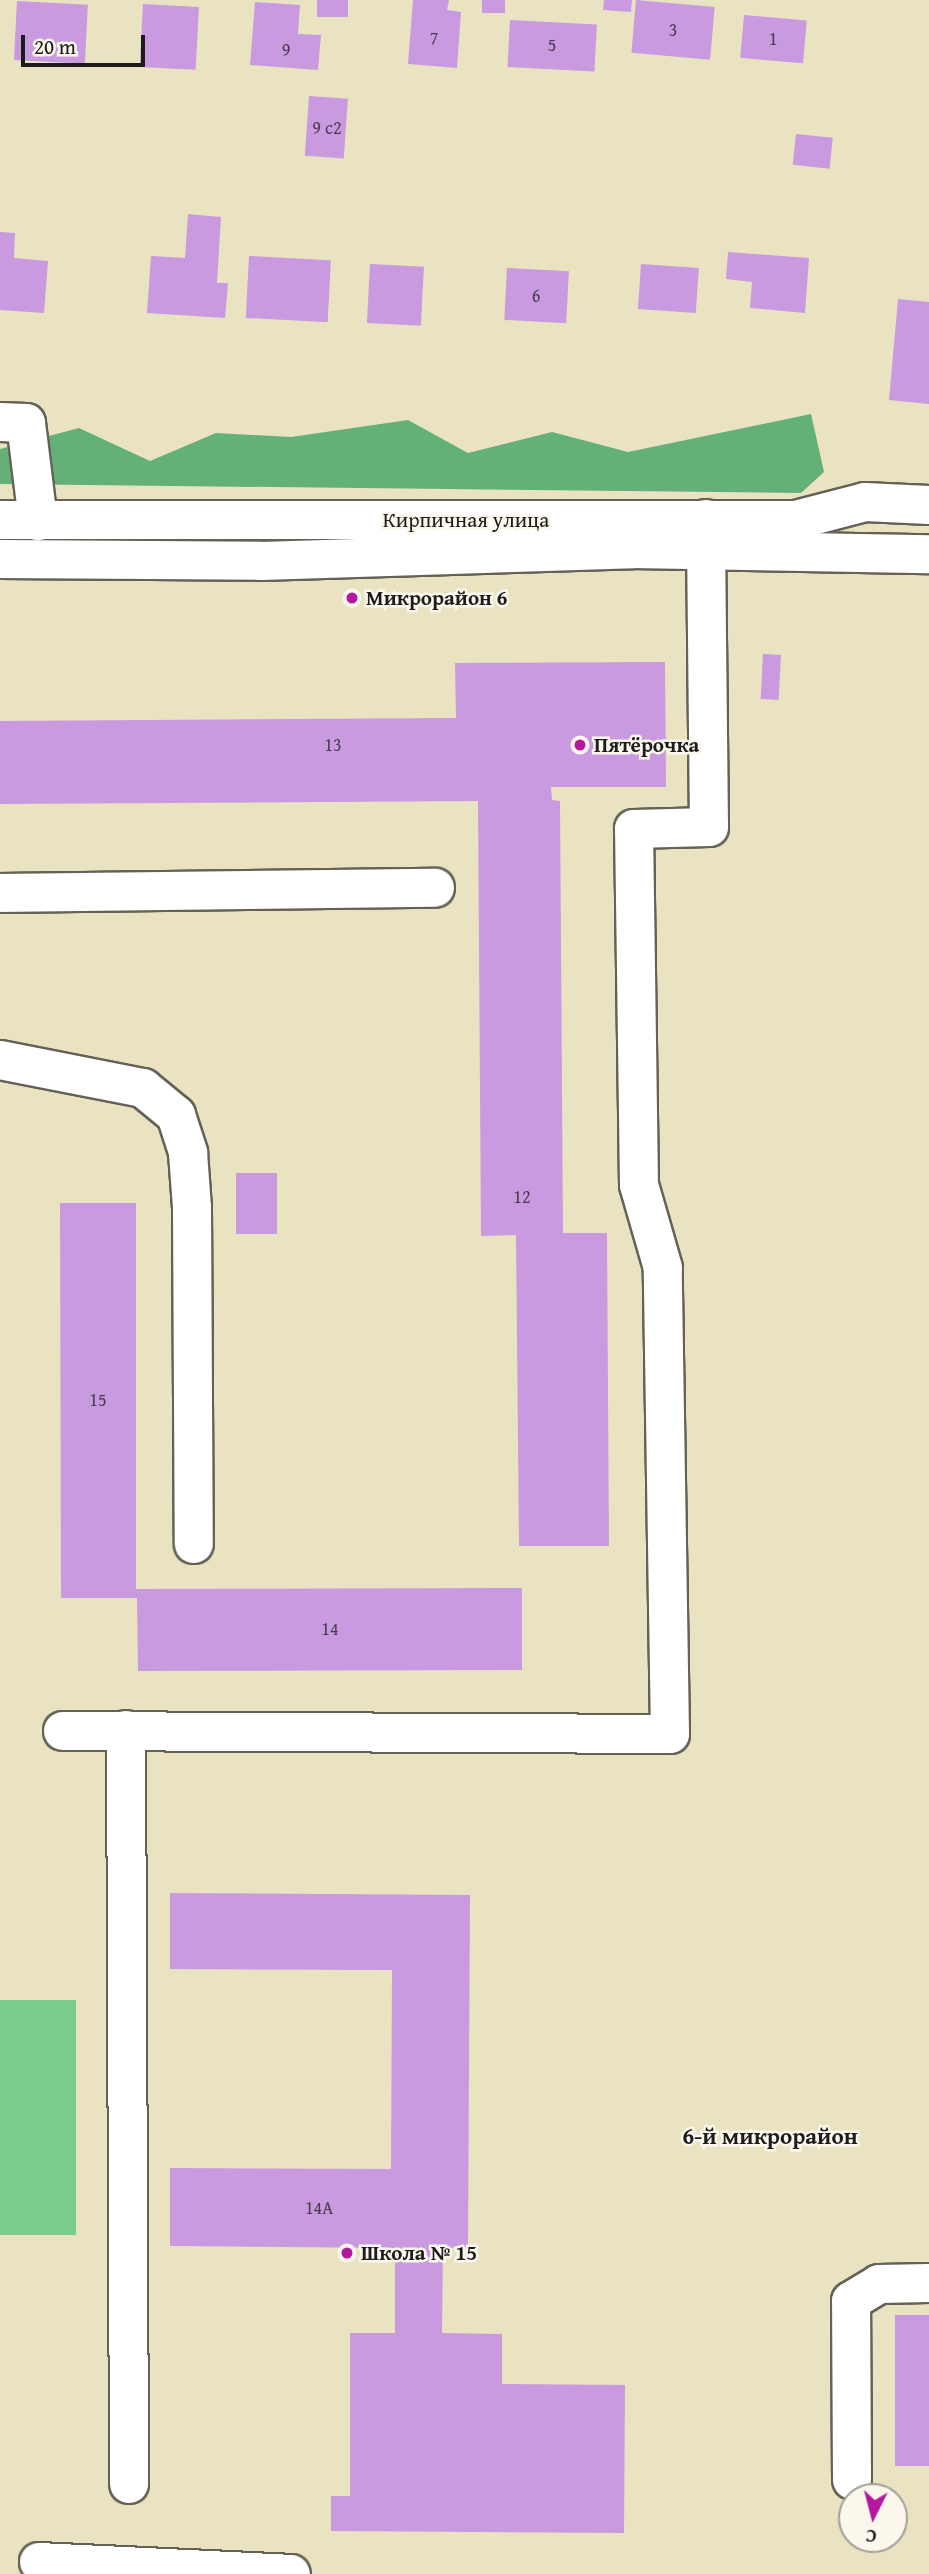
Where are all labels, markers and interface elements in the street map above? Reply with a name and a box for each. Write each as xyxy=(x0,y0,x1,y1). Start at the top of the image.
house number: 3 xyxy=(669,19,677,41)
scale bar xyxy=(24,21,149,65)
house number: 7 xyxy=(430,27,438,49)
house number: 1 xyxy=(769,28,777,50)
text: 20 m xyxy=(34,31,76,62)
house number: 5 xyxy=(548,34,556,56)
house number: 9 xyxy=(282,39,290,61)
house number: 9 с2 xyxy=(312,117,342,139)
house number: 6 xyxy=(532,285,540,307)
street label: Кирпичная улица xyxy=(383,507,549,533)
place label: Микрорайон 6 xyxy=(366,585,507,611)
marker: Микрорайон 6 xyxy=(344,590,360,606)
place label: Пятёрочка xyxy=(594,732,699,758)
house number: 13 xyxy=(324,734,342,756)
marker: Пятёрочка xyxy=(572,737,588,753)
house number: 12 xyxy=(513,1186,531,1208)
house number: 15 xyxy=(89,1389,107,1411)
house number: 14 xyxy=(321,1618,339,1640)
district label: 6-й микрорайон xyxy=(682,2122,858,2150)
house number: 14А xyxy=(305,2197,333,2219)
place label: Школа № 15 xyxy=(361,2240,477,2266)
marker: Школа № 15 xyxy=(339,2245,355,2261)
north arrow xyxy=(838,2483,908,2553)
text: С xyxy=(864,2522,878,2551)

